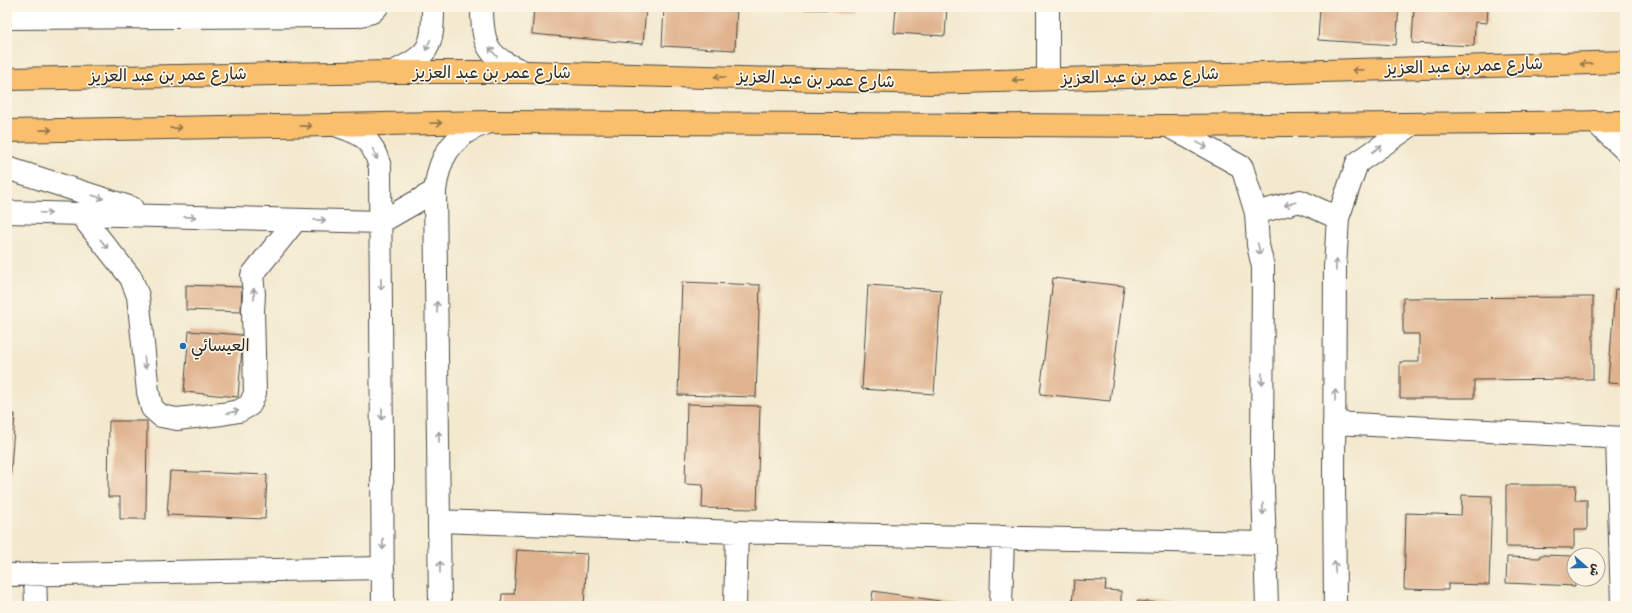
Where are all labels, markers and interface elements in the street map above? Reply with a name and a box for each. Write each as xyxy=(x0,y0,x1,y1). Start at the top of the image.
one-way arrow xyxy=(424,39,431,51)
one-way arrow xyxy=(488,47,497,58)
street label: شارع عمر بن عبد العزيز xyxy=(1383,52,1543,82)
one-way arrow xyxy=(1580,60,1593,67)
street label: شارع عمر بن عبد العزيز xyxy=(411,61,571,86)
street label: شارع عمر بن عبد العزيز xyxy=(87,62,247,90)
street label: شارع عمر بن عبد العزيز xyxy=(1059,62,1219,92)
street label: شارع عمر بن عبد العزيز xyxy=(735,65,895,95)
one-way arrow xyxy=(1352,66,1365,74)
one-way arrow xyxy=(714,73,727,81)
one-way arrow xyxy=(1012,76,1025,84)
one-way arrow xyxy=(429,119,442,127)
one-way arrow xyxy=(299,122,312,129)
one-way arrow xyxy=(169,124,182,132)
one-way arrow xyxy=(39,126,52,134)
one-way arrow xyxy=(1196,141,1208,149)
one-way arrow xyxy=(1372,145,1383,153)
one-way arrow xyxy=(372,148,380,160)
one-way arrow xyxy=(91,194,104,201)
one-way arrow xyxy=(1283,201,1296,208)
one-way arrow xyxy=(39,209,52,217)
one-way arrow xyxy=(183,213,196,221)
one-way arrow xyxy=(313,217,326,224)
one-way arrow xyxy=(100,239,109,250)
one-way arrow xyxy=(1256,242,1264,255)
one-way arrow xyxy=(1332,259,1339,272)
one-way arrow xyxy=(377,277,385,290)
one-way arrow xyxy=(250,288,257,301)
one-way arrow xyxy=(433,301,441,314)
place label: العيسائي xyxy=(191,334,250,360)
marker: العيسائي xyxy=(178,341,188,351)
one-way arrow xyxy=(141,356,149,369)
one-way arrow xyxy=(1258,372,1266,385)
one-way arrow xyxy=(1331,389,1339,402)
one-way arrow xyxy=(378,407,386,420)
one-way arrow xyxy=(226,408,239,415)
one-way arrow xyxy=(435,431,443,444)
one-way arrow xyxy=(1259,502,1267,515)
one-way arrow xyxy=(379,537,387,550)
north arrow xyxy=(1566,547,1606,587)
one-way arrow xyxy=(436,561,444,574)
one-way arrow xyxy=(1331,561,1339,574)
text: ش xyxy=(1585,562,1604,579)

